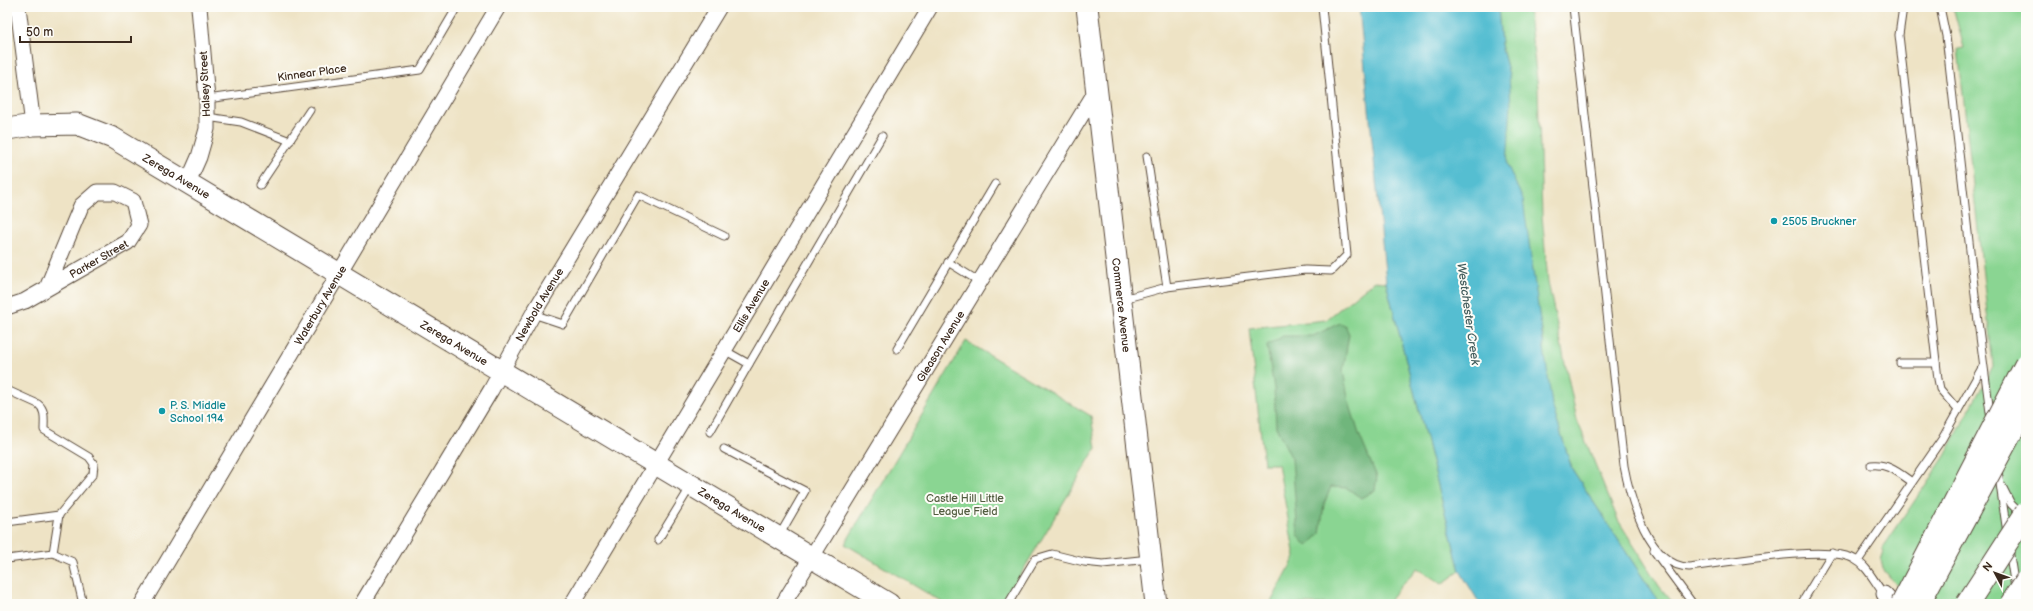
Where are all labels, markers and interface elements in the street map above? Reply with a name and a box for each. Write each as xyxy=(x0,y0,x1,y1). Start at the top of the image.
scale bar xyxy=(20,18,131,44)
text: 50 m xyxy=(26,25,53,40)
street label: Halsey Street xyxy=(197,50,213,117)
street label: Kinnear Place xyxy=(277,62,348,84)
street label: Zerega Avenue xyxy=(140,150,213,202)
place label: 2505 Bruckner xyxy=(1782,215,1857,228)
marker: 2505 Bruckner xyxy=(1769,216,1779,226)
street label: Parker Street xyxy=(67,237,131,281)
street label: Commerce Avenue xyxy=(1110,257,1133,353)
water label: Westchester Creek xyxy=(1453,262,1483,367)
street label: Waterbury Avenue xyxy=(292,263,349,347)
street label: Newbold Avenue xyxy=(513,265,566,344)
street label: Ellis Avenue xyxy=(730,276,772,335)
street label: Gleason Avenue xyxy=(914,308,967,384)
street label: Zerega Avenue xyxy=(417,317,491,368)
place label: P. S. Middle School 194 xyxy=(170,399,226,425)
marker: P. S. Middle School 194 xyxy=(157,406,167,416)
street label: Zerega Avenue xyxy=(695,484,768,535)
park label: Castle Hill Little League Field xyxy=(926,492,1004,518)
north arrow xyxy=(1975,553,2015,593)
text: N xyxy=(1980,559,1995,574)

